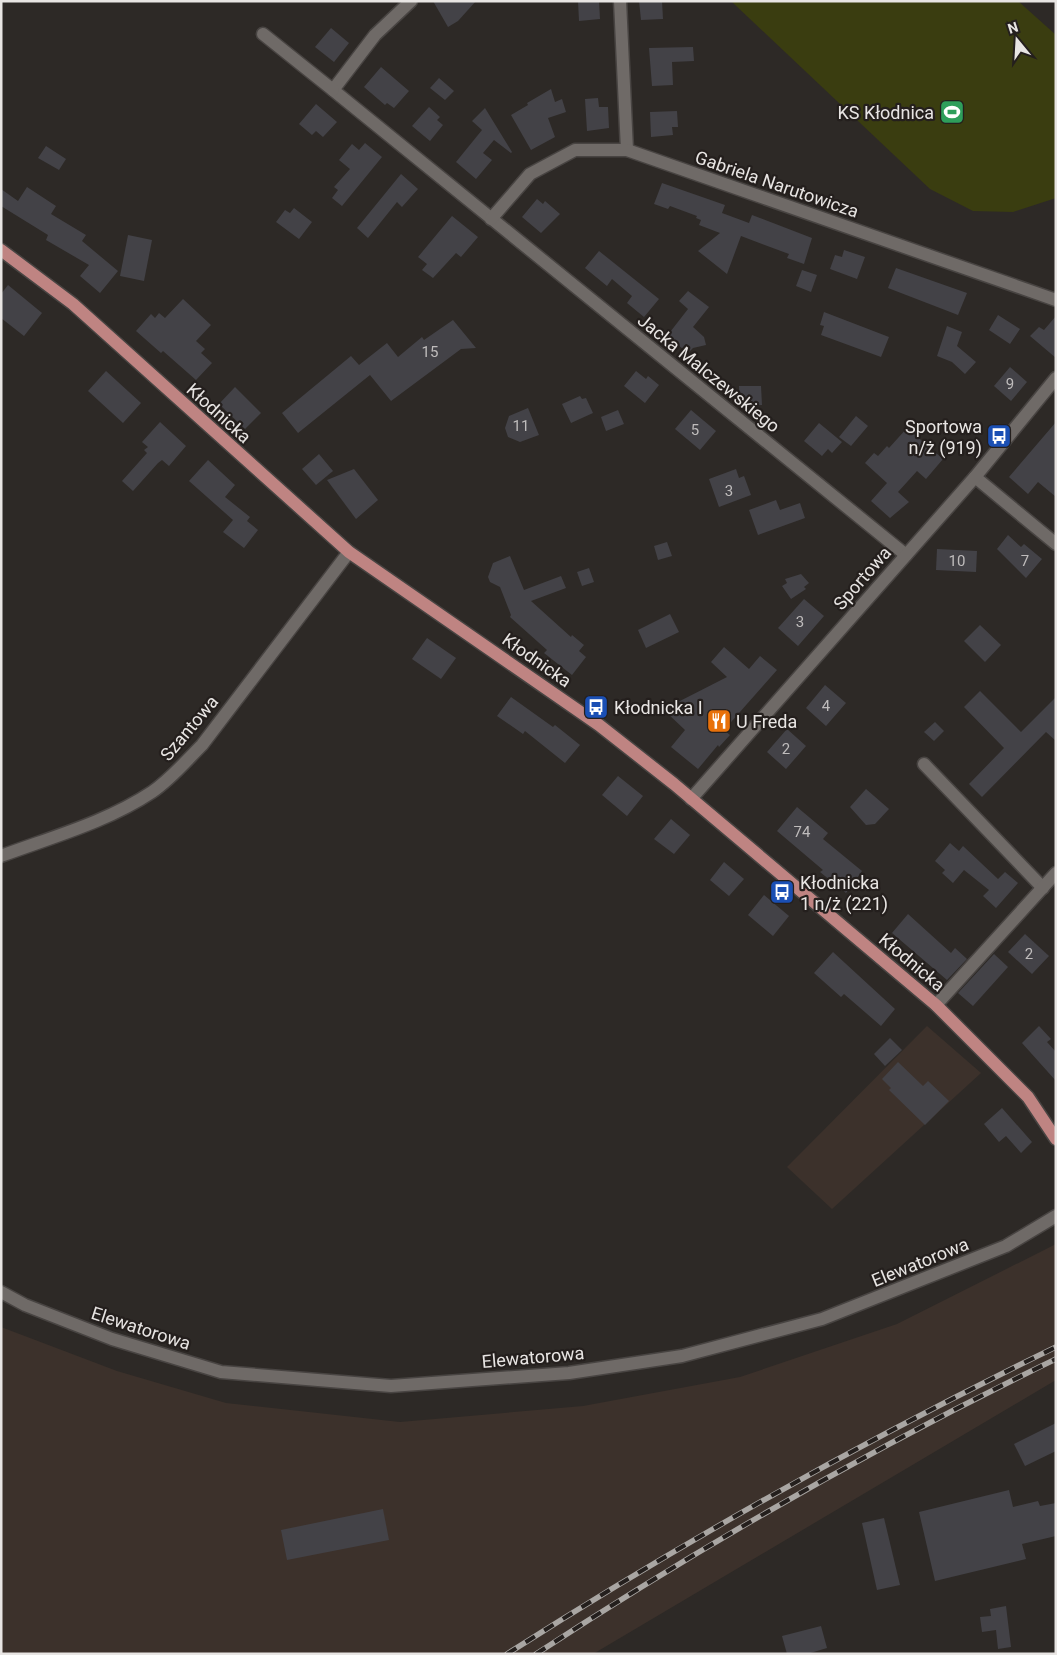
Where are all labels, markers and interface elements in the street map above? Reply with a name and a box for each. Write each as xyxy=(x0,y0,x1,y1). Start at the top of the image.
north arrow xyxy=(992,15,1042,65)
text: N xyxy=(1006,18,1020,37)
sports icon: KS Kłodnica xyxy=(939,99,965,125)
place label: KS Kłodnica xyxy=(837,102,934,123)
street label: Gabriela Narutowicza xyxy=(693,146,861,222)
street label: Jacka Malczewskiego xyxy=(634,309,784,437)
house number: 15 xyxy=(422,343,438,361)
house number: 9 xyxy=(1006,375,1014,393)
street label: Kłodnicka xyxy=(183,379,255,447)
place label: Sportowa n/ż (919) xyxy=(905,416,982,459)
house number: 11 xyxy=(513,417,529,435)
house number: 5 xyxy=(691,421,699,439)
bus stop icon: Sportowa n/ż (919) xyxy=(986,423,1012,449)
house number: 3 xyxy=(725,482,733,500)
street label: Sportowa xyxy=(829,542,895,614)
house number: 10 xyxy=(949,552,965,570)
house number: 7 xyxy=(1021,552,1029,570)
house number: 3 xyxy=(796,613,804,631)
street label: Kłodnicka xyxy=(499,629,575,691)
street label: Szantowa xyxy=(156,691,222,765)
bus stop icon: Kłodnicka I xyxy=(583,694,609,720)
place label: Kłodnicka I xyxy=(614,697,703,718)
house number: 4 xyxy=(822,697,831,715)
restaurant icon: U Freda xyxy=(706,708,732,734)
place label: U Freda xyxy=(736,711,797,732)
house number: 2 xyxy=(782,740,790,758)
house number: 74 xyxy=(794,823,811,841)
place label: Kłodnicka 1 n/ż (221) xyxy=(800,872,888,915)
bus stop icon: Kłodnicka 1 n/ż (221) xyxy=(769,879,795,905)
street label: Kłodnicka xyxy=(875,928,949,996)
house number: 2 xyxy=(1025,945,1033,963)
street label: Elewatorowa xyxy=(868,1233,972,1291)
street label: Elewatorowa xyxy=(89,1302,193,1354)
street label: Elewatorowa xyxy=(481,1342,585,1372)

